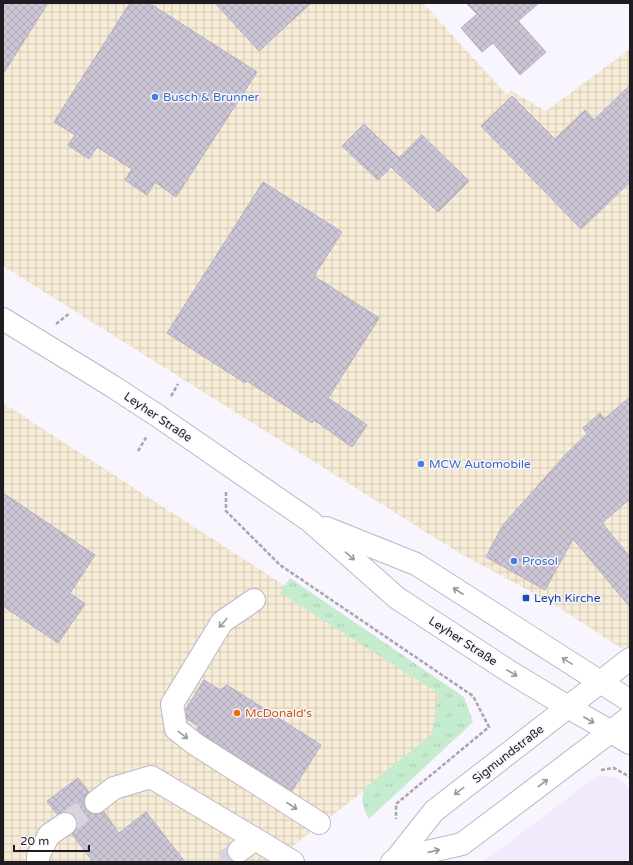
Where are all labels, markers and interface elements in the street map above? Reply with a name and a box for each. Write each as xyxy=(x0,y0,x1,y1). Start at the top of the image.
place label: Busch & Brunner xyxy=(163,90,260,104)
marker: Busch & Brunner xyxy=(150,92,160,102)
street label: Leyher Straße xyxy=(121,389,195,445)
place label: MCW Automobile xyxy=(429,457,531,471)
marker: MCW Automobile xyxy=(416,459,426,469)
one-way arrow xyxy=(344,552,355,561)
place label: Prosol xyxy=(522,554,558,568)
marker: Prosol xyxy=(509,556,519,566)
one-way arrow xyxy=(453,587,464,595)
place label: Leyh Kirche xyxy=(534,591,601,605)
marker: Leyh Kirche xyxy=(521,593,531,603)
street label: Leyher Straße xyxy=(426,614,500,669)
one-way arrow xyxy=(218,618,227,628)
one-way arrow xyxy=(562,657,573,666)
one-way arrow xyxy=(506,669,517,677)
place label: McDonald's xyxy=(245,706,312,720)
marker: McDonald's xyxy=(232,708,242,718)
one-way arrow xyxy=(583,716,595,724)
street label: Sigmundstraße xyxy=(470,722,547,786)
one-way arrow xyxy=(178,730,189,739)
one-way arrow xyxy=(537,779,548,788)
one-way arrow xyxy=(454,787,465,795)
one-way arrow xyxy=(286,802,297,810)
scale bar xyxy=(14,827,89,853)
text: 20 m xyxy=(20,834,49,848)
one-way arrow xyxy=(427,846,440,854)

